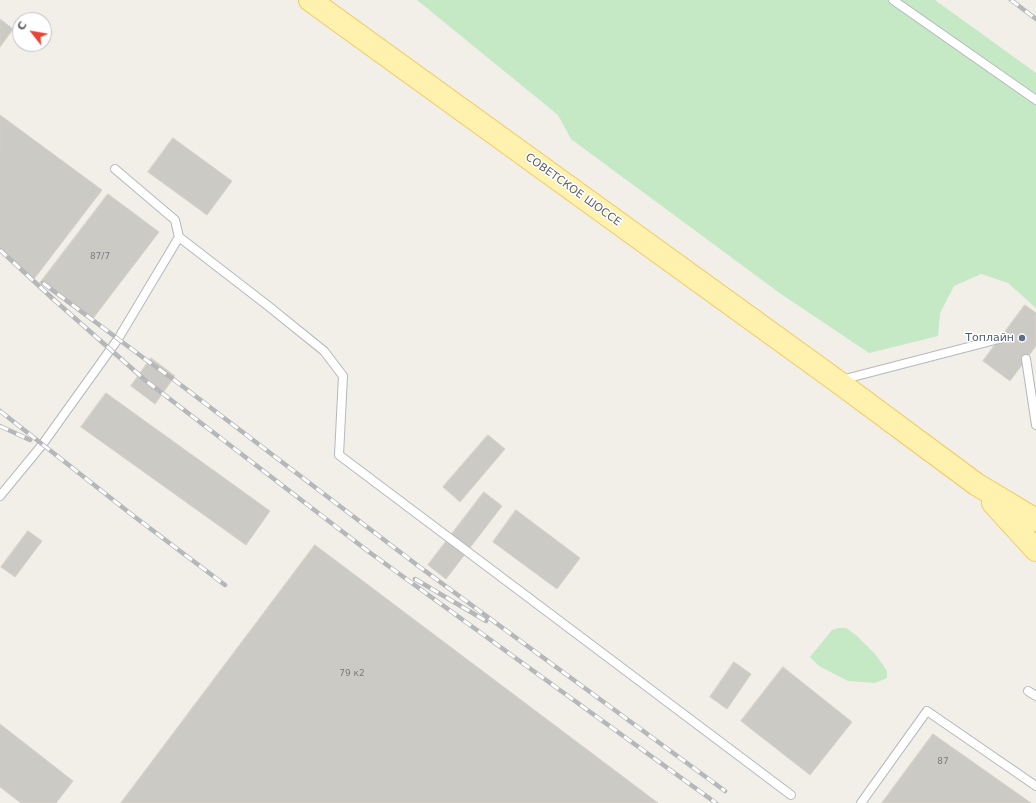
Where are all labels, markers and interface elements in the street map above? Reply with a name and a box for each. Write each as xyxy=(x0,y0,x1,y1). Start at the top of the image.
north arrow xyxy=(12,12,52,52)
text: С xyxy=(14,19,30,33)
street label: СОВЕТСКОЕ ШОССЕ xyxy=(523,151,623,229)
house number: 87/7 xyxy=(90,252,110,262)
place label: Топлайн xyxy=(965,331,1014,345)
marker: Топлайн xyxy=(1017,333,1027,343)
house number: 79 к2 xyxy=(339,669,365,679)
house number: 87 xyxy=(937,757,949,767)

